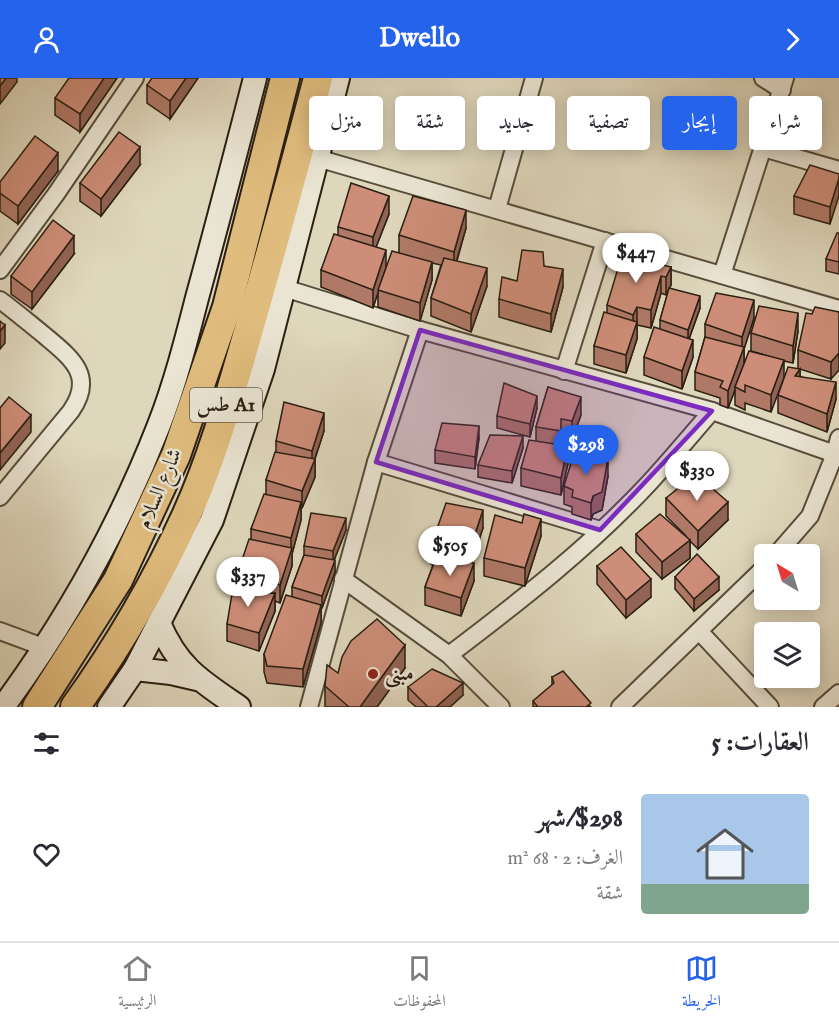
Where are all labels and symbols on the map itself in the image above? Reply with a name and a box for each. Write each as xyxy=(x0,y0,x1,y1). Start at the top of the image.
pin: $447 xyxy=(600,233,672,284)
road number: طس A1 xyxy=(190,388,262,422)
pin: $298 xyxy=(550,425,622,476)
street label: شارع السلام xyxy=(131,445,192,535)
pin: $330 xyxy=(661,451,733,502)
pin: $505 xyxy=(414,526,486,577)
north arrow xyxy=(754,544,820,610)
pin: $337 xyxy=(212,557,284,608)
place label: مبنى xyxy=(385,661,414,688)
marker: مبنى xyxy=(366,667,380,681)

